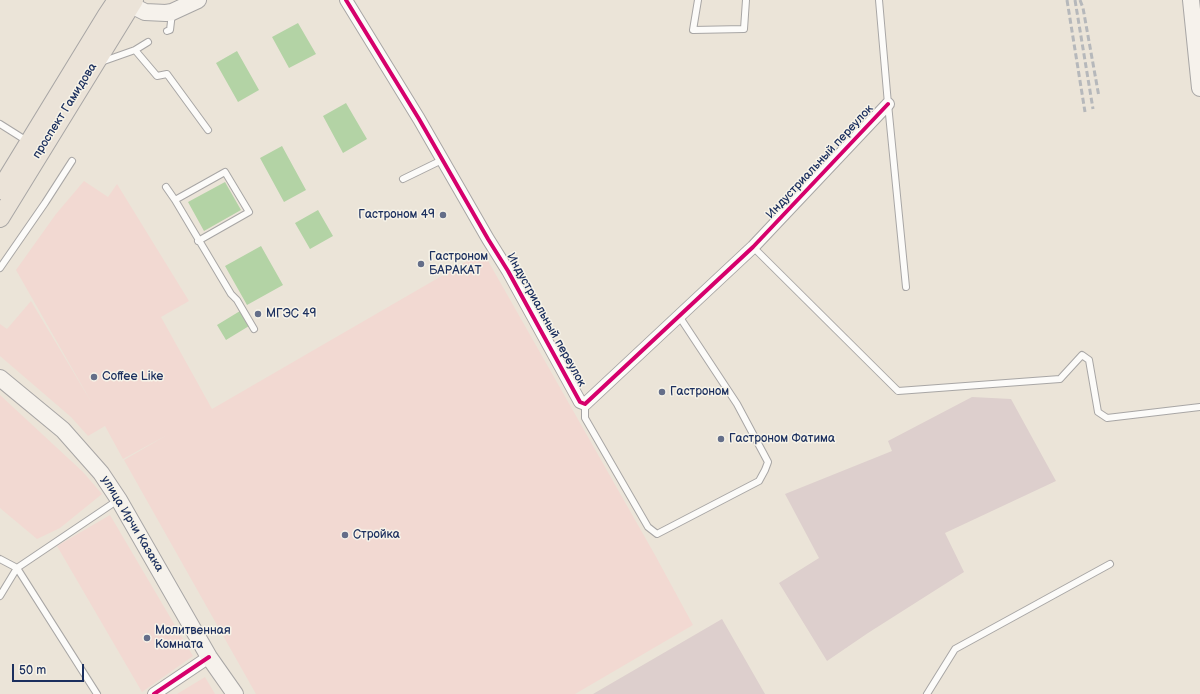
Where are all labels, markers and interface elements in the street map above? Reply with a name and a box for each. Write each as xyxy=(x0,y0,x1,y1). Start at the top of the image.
street label: проспект Гамидова xyxy=(30,61,100,161)
street label: Индустриальный переулок xyxy=(763,102,877,222)
place label: Гастроном 49 xyxy=(358,208,435,222)
marker: Гастроном 49 xyxy=(438,210,448,220)
place label: Гастроном БАРАКАТ xyxy=(429,250,488,278)
street label: Индустриальный переулок xyxy=(503,251,589,389)
marker: Гастроном БАРАКАТ xyxy=(416,259,426,269)
place label: МГЭС 49 xyxy=(266,307,316,321)
marker: МГЭС 49 xyxy=(253,309,263,319)
place label: Coffee Like xyxy=(102,370,163,384)
marker: Coffee Like xyxy=(89,372,99,382)
place label: Гастроном xyxy=(670,385,729,399)
marker: Гастроном xyxy=(657,387,667,397)
place label: Гастроном Фатима xyxy=(729,432,835,446)
marker: Гастроном Фатима xyxy=(716,434,726,444)
street label: улица Ирчи Казака xyxy=(98,473,166,575)
place label: Стройка xyxy=(353,528,400,542)
marker: Стройка xyxy=(340,530,350,540)
place label: Молитвенная Комната xyxy=(155,624,231,652)
marker: Молитвенная Комната xyxy=(142,633,152,643)
scale bar xyxy=(14,656,86,682)
text: 50 m xyxy=(19,663,46,678)

